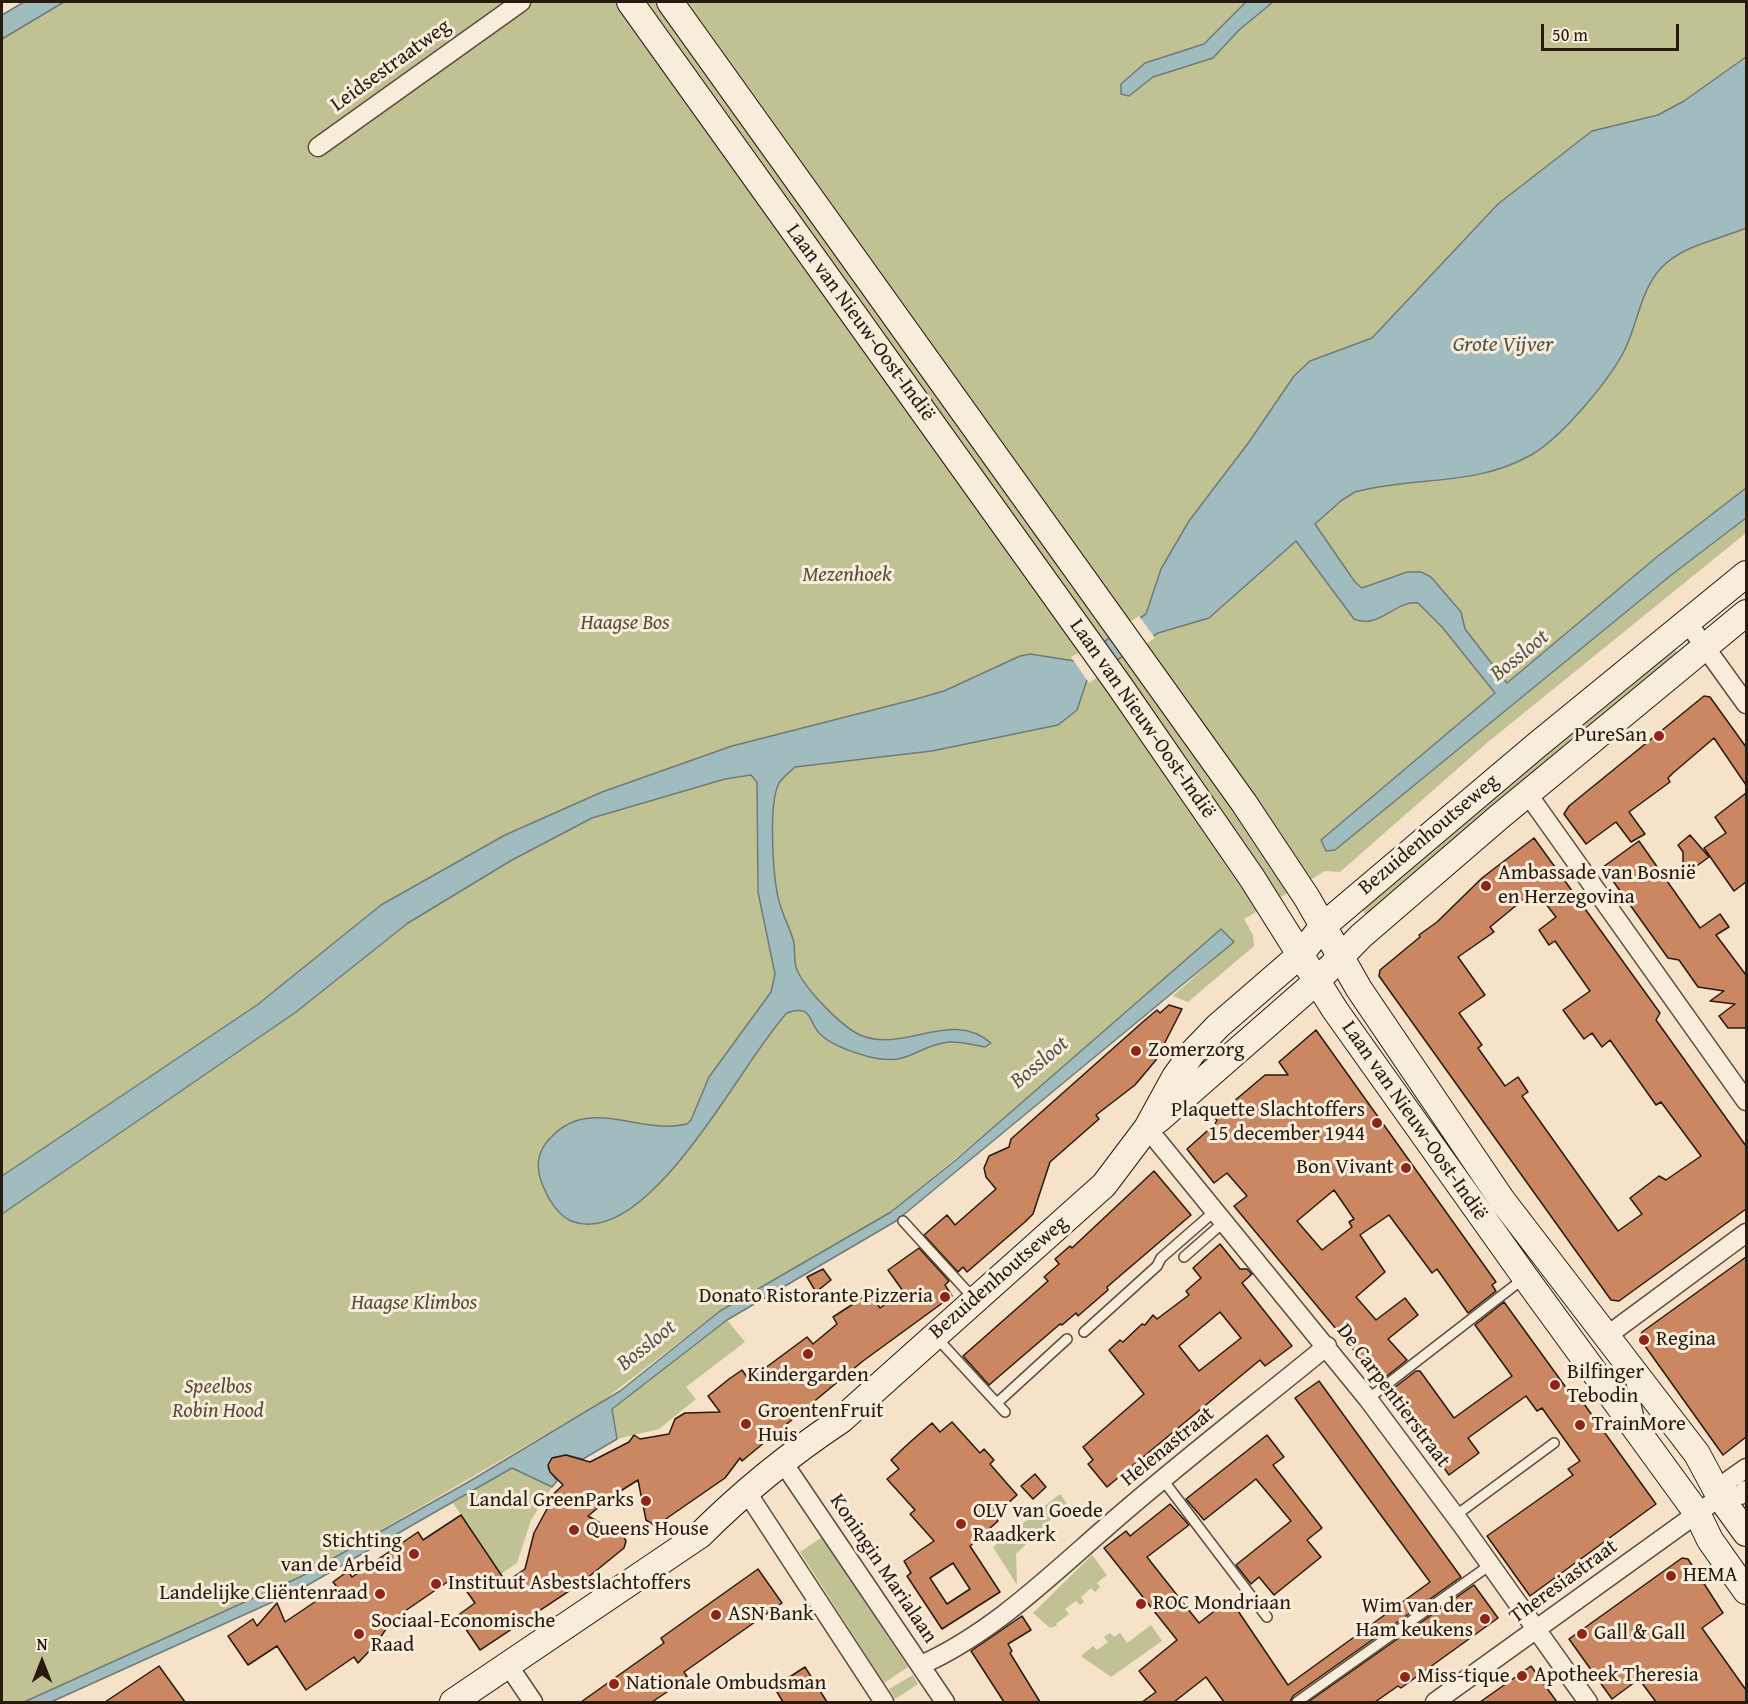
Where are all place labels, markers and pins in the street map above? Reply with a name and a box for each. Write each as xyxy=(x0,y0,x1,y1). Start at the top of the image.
place label: PureSan xyxy=(1574,723,1647,749)
marker: PureSan xyxy=(1652,729,1666,743)
place label: Ambassade van Bosnië en Herzegovina xyxy=(1498,861,1696,911)
marker: Ambassade van Bosnië en Herzegovina xyxy=(1479,879,1493,893)
place label: Zomerzorg xyxy=(1148,1038,1245,1064)
marker: Zomerzorg xyxy=(1129,1044,1143,1058)
place label: Plaquette Slachtoffers 15 december 1944 xyxy=(1171,1098,1365,1148)
marker: Plaquette Slachtoffers 15 december 1944 xyxy=(1370,1116,1384,1130)
place label: Bon Vivant xyxy=(1296,1155,1394,1181)
marker: Bon Vivant xyxy=(1399,1161,1413,1175)
place label: Donato Ristorante Pizzeria xyxy=(699,1284,933,1310)
marker: Donato Ristorante Pizzeria xyxy=(938,1290,952,1304)
place label: Regina xyxy=(1656,1327,1716,1353)
marker: Regina xyxy=(1637,1333,1651,1347)
marker: Kindergarden xyxy=(801,1347,815,1361)
place label: Bilfinger Tebodin xyxy=(1567,1360,1644,1410)
place label: Kindergarden xyxy=(747,1363,869,1389)
marker: Bilfinger Tebodin xyxy=(1548,1378,1562,1392)
place label: GroentenFruit Huis xyxy=(758,1399,884,1449)
place label: TrainMore xyxy=(1592,1412,1686,1438)
marker: GroentenFruit Huis xyxy=(739,1417,753,1431)
marker: TrainMore xyxy=(1573,1418,1587,1432)
place label: Landal GreenParks xyxy=(469,1488,634,1514)
marker: Landal GreenParks xyxy=(639,1494,653,1508)
place label: OLV van Goede Raadkerk xyxy=(973,1499,1103,1549)
place label: Queens House xyxy=(586,1517,709,1543)
marker: OLV van Goede Raadkerk xyxy=(954,1517,968,1531)
marker: Queens House xyxy=(567,1523,581,1537)
place label: Stichting van de Arbeid xyxy=(281,1529,402,1579)
marker: Stichting van de Arbeid xyxy=(407,1547,421,1561)
place label: HEMA xyxy=(1683,1563,1738,1589)
marker: HEMA xyxy=(1664,1569,1678,1583)
place label: Instituut Asbestslachtoffers xyxy=(448,1571,691,1597)
marker: Instituut Asbestslachtoffers xyxy=(429,1577,443,1591)
place label: Landelijke Cliëntenraad xyxy=(159,1581,368,1607)
marker: Landelijke Cliëntenraad xyxy=(373,1587,387,1601)
place label: ROC Mondriaan xyxy=(1153,1591,1291,1617)
place label: Wim van der Ham keukens xyxy=(1356,1594,1473,1644)
marker: ROC Mondriaan xyxy=(1134,1597,1148,1611)
place label: ASN Bank xyxy=(728,1602,814,1628)
marker: ASN Bank xyxy=(709,1608,723,1622)
place label: Sociaal-Economische Raad xyxy=(371,1609,555,1659)
marker: Wim van der Ham keukens xyxy=(1478,1612,1492,1626)
place label: Gall & Gall xyxy=(1594,1621,1686,1647)
marker: Sociaal-Economische Raad xyxy=(352,1627,366,1641)
marker: Gall & Gall xyxy=(1575,1627,1589,1641)
place label: Apotheek Theresia xyxy=(1534,1663,1699,1689)
place label: Miss-tique xyxy=(1417,1664,1510,1690)
marker: Apotheek Theresia xyxy=(1515,1669,1529,1683)
marker: Miss-tique xyxy=(1398,1670,1412,1684)
place label: Nationale Ombudsman xyxy=(626,1671,826,1697)
marker: Nationale Ombudsman xyxy=(607,1677,621,1691)

